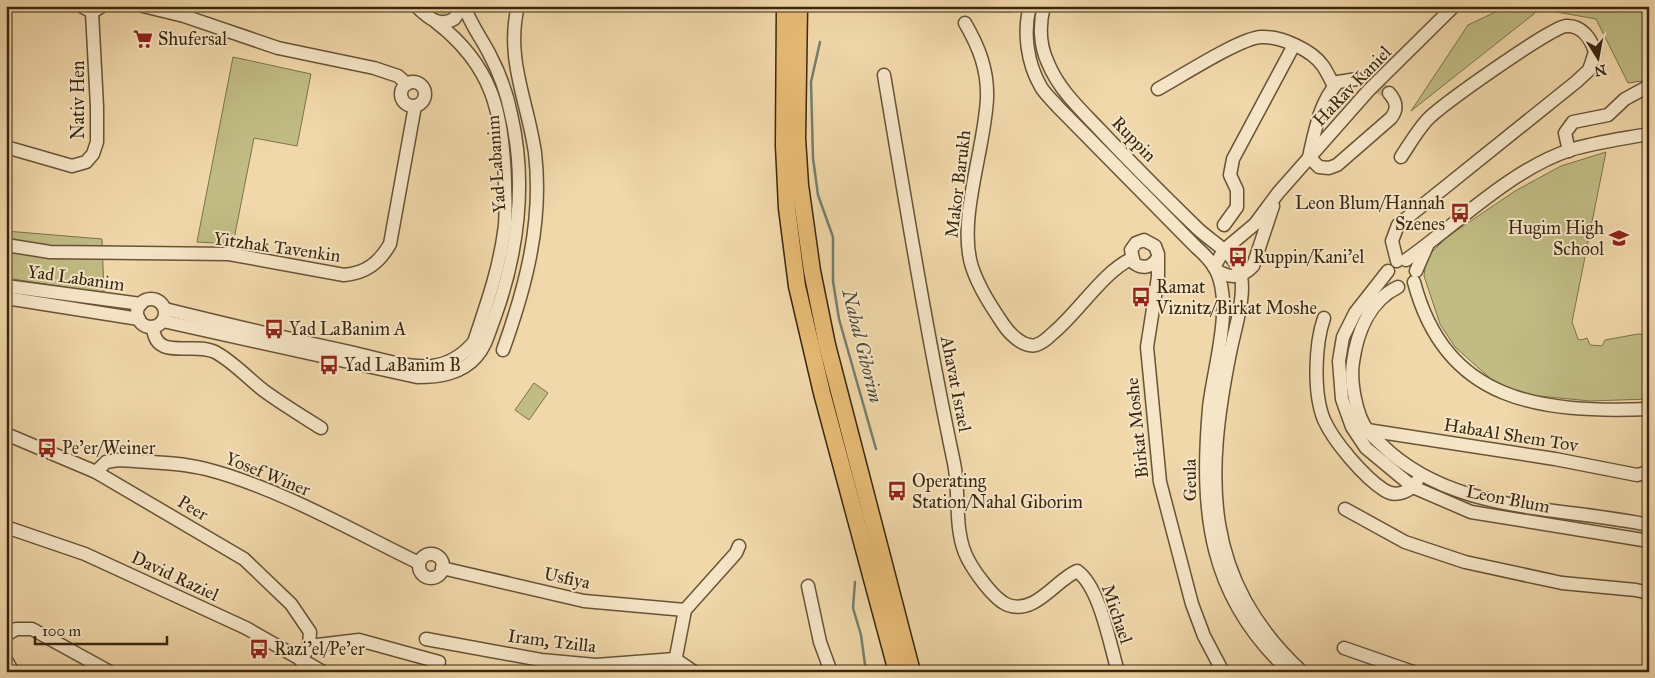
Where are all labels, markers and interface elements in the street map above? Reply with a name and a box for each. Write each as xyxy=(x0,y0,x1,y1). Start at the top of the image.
supermarket icon: Shufersal xyxy=(132,28,154,50)
place label: Shufersal xyxy=(158,28,227,50)
north arrow xyxy=(1572,32,1622,82)
street label: HaRav Kaniel xyxy=(1308,41,1396,131)
street label: Nativ Hen xyxy=(67,60,89,139)
text: N xyxy=(1593,61,1608,80)
street label: Ruppin xyxy=(1107,112,1161,167)
street label: Yad Labanim xyxy=(482,114,510,214)
street label: Makor Barukh xyxy=(940,129,976,239)
place label: Leon Blum/Hannah Szenes xyxy=(1295,192,1445,235)
bus stop icon: Leon Blum/Hannah Szenes xyxy=(1449,202,1471,224)
place label: Hugim High School xyxy=(1508,217,1604,260)
street label: Yitzhak Tavenkin xyxy=(212,227,342,267)
school or university icon: Hugim High School xyxy=(1608,227,1630,249)
bus stop icon: Ruppin/Kani'el xyxy=(1227,246,1249,268)
place label: Ruppin/Kani'el xyxy=(1253,246,1364,268)
street label: Yad Labanim xyxy=(26,260,126,296)
place label: Ramat Viznitz/Birkat Moshe xyxy=(1155,276,1317,319)
water label: Nahal Giborim xyxy=(837,286,888,405)
bus stop icon: Ramat Viznitz/Birkat Moshe xyxy=(1130,286,1152,308)
bus stop icon: Yad LaBanim A xyxy=(263,318,285,340)
place label: Yad LaBanim A xyxy=(289,318,406,340)
street label: Ahavat Israel xyxy=(936,333,976,434)
bus stop icon: Yad LaBanim B xyxy=(318,354,340,376)
place label: Yad LaBanim B xyxy=(344,354,461,376)
street label: Birkat Moshe xyxy=(1121,377,1153,479)
street label: HabaAl Shem Tov xyxy=(1442,414,1581,457)
bus stop icon: Pe'er/Weiner xyxy=(36,437,58,459)
place label: Pe'er/Weiner xyxy=(62,437,156,459)
street label: Yosef Winer xyxy=(222,447,314,501)
street label: Geula xyxy=(1179,458,1201,502)
place label: Operating Station/Nahal Giborim xyxy=(912,470,1083,513)
bus stop icon: Operating Station/Nahal Giborim xyxy=(886,480,908,502)
street label: Leon Blum xyxy=(1464,480,1552,518)
street label: Peer xyxy=(174,490,212,526)
street label: David Raziel xyxy=(128,546,222,606)
street label: Usfiya xyxy=(542,562,593,594)
street label: Michael xyxy=(1097,582,1137,647)
scale bar xyxy=(35,613,168,645)
text: 100 m xyxy=(42,622,82,640)
street label: Iram, Tzilla xyxy=(507,625,598,657)
bus stop icon: Razi'el/Pe'er xyxy=(248,638,270,660)
place label: Razi'el/Pe'er xyxy=(274,638,365,660)

